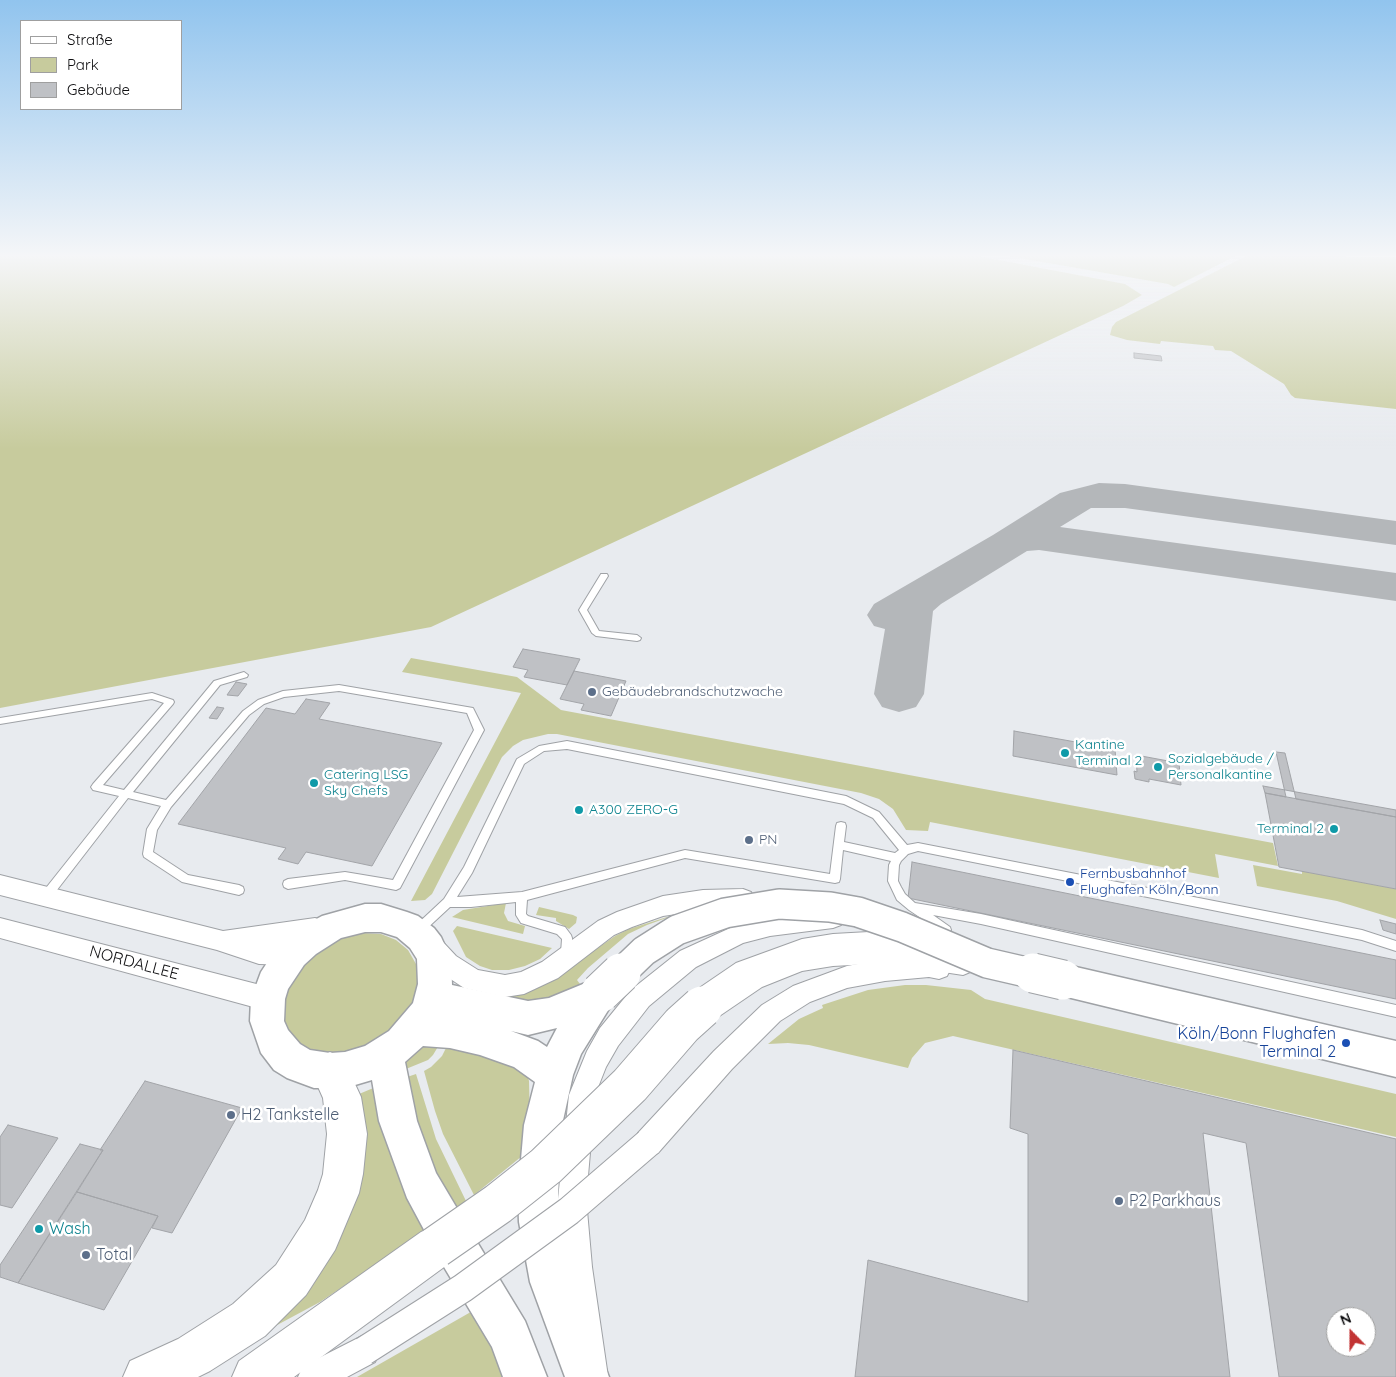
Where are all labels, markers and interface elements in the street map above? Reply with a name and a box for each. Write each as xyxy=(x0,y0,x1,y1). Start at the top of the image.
legend xyxy=(20,20,182,110)
text: Straße xyxy=(67,30,113,49)
text: Park xyxy=(67,55,99,74)
text: Gebäude xyxy=(67,80,130,99)
place label: Gebäudebrandschutzwache xyxy=(602,684,783,700)
marker: Gebäudebrandschutzwache xyxy=(586,686,598,698)
place label: Kantine Terminal 2 xyxy=(1075,737,1142,770)
marker: Kantine Terminal 2 xyxy=(1059,747,1071,759)
place label: Sozialgebäude / Personalkantine xyxy=(1168,751,1274,784)
marker: Sozialgebäude / Personalkantine xyxy=(1152,761,1164,773)
place label: Catering LSG Sky Chefs xyxy=(324,767,408,800)
marker: Catering LSG Sky Chefs xyxy=(308,777,320,789)
place label: A300 ZERO-G xyxy=(589,802,678,818)
marker: A300 ZERO-G xyxy=(573,804,585,816)
place label: Terminal 2 xyxy=(1257,821,1324,837)
marker: Terminal 2 xyxy=(1328,823,1340,835)
place label: PN xyxy=(759,832,778,848)
marker: PN xyxy=(743,834,755,846)
place label: Fernbusbahnhof Flughafen Köln/Bonn xyxy=(1080,866,1219,899)
marker: Fernbusbahnhof Flughafen Köln/Bonn xyxy=(1064,876,1076,888)
street label: NORDALLEE xyxy=(87,942,181,984)
place label: Köln/Bonn Flughafen Terminal 2 xyxy=(1178,1024,1336,1062)
marker: Köln/Bonn Flughafen Terminal 2 xyxy=(1340,1037,1352,1049)
place label: H2 Tankstelle xyxy=(241,1105,339,1125)
marker: H2 Tankstelle xyxy=(225,1109,237,1121)
place label: P2 Parkhaus xyxy=(1129,1191,1221,1211)
marker: P2 Parkhaus xyxy=(1113,1195,1125,1207)
place label: Wash xyxy=(49,1219,91,1239)
marker: Wash xyxy=(33,1223,45,1235)
place label: Total xyxy=(96,1245,132,1265)
marker: Total xyxy=(80,1249,92,1261)
north arrow xyxy=(1326,1307,1376,1357)
text: N xyxy=(1338,1309,1354,1329)

